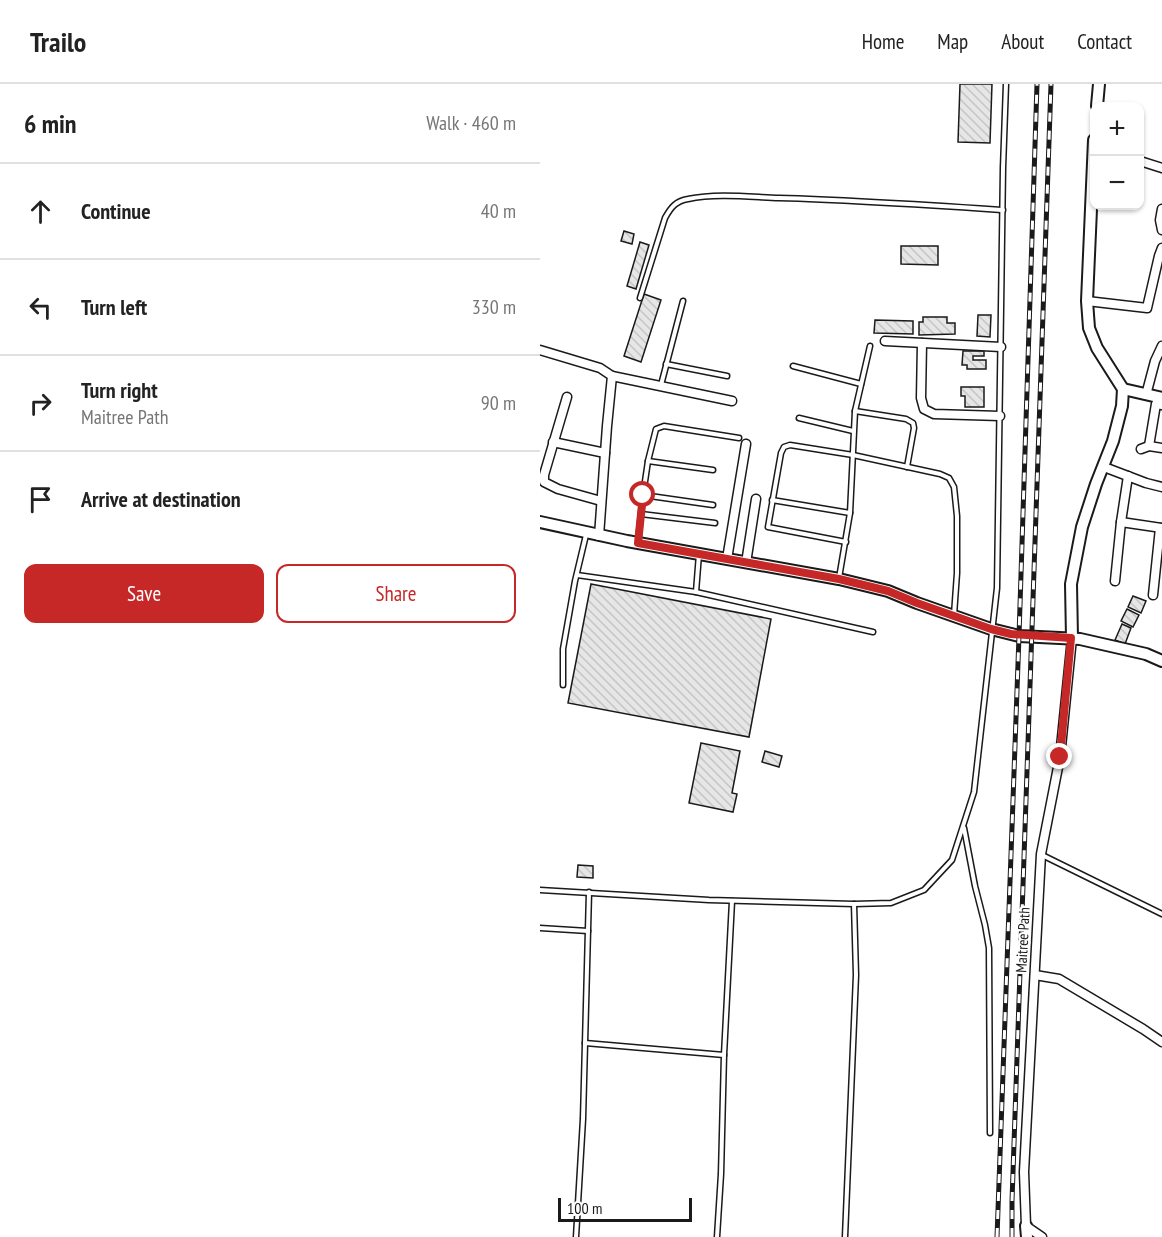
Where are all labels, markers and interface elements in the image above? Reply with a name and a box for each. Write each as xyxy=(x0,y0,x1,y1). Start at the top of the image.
text: Trailo xyxy=(30,23,86,60)
text: Home xyxy=(862,28,904,55)
text: Map xyxy=(937,28,968,55)
text: About xyxy=(1001,28,1044,55)
text: Contact xyxy=(1077,28,1132,55)
map controls xyxy=(1090,102,1144,210)
button: + xyxy=(1090,102,1144,156)
text: 6 min xyxy=(24,107,77,140)
text: Walk · 460 m xyxy=(426,110,516,136)
button: − xyxy=(1090,156,1144,210)
icon: ahead xyxy=(24,195,57,228)
text: Continue xyxy=(81,197,151,225)
text: 40 m xyxy=(481,198,516,224)
icon: left xyxy=(24,291,57,324)
text: Turn left xyxy=(81,293,147,321)
text: 330 m xyxy=(472,294,516,320)
text: Turn right xyxy=(81,376,158,404)
icon: right xyxy=(24,387,57,420)
text: 90 m xyxy=(481,390,516,416)
text: Maitree Path xyxy=(81,404,168,430)
route start xyxy=(629,481,655,507)
icon: arrive xyxy=(24,483,57,516)
text: Arrive at destination xyxy=(81,485,241,513)
button: Save xyxy=(24,564,264,623)
button: Share xyxy=(276,564,516,623)
route end xyxy=(1046,743,1072,769)
street label: Maitree Path xyxy=(1011,907,1034,973)
scale bar xyxy=(558,1195,692,1222)
text: 100 m xyxy=(567,1198,602,1218)

